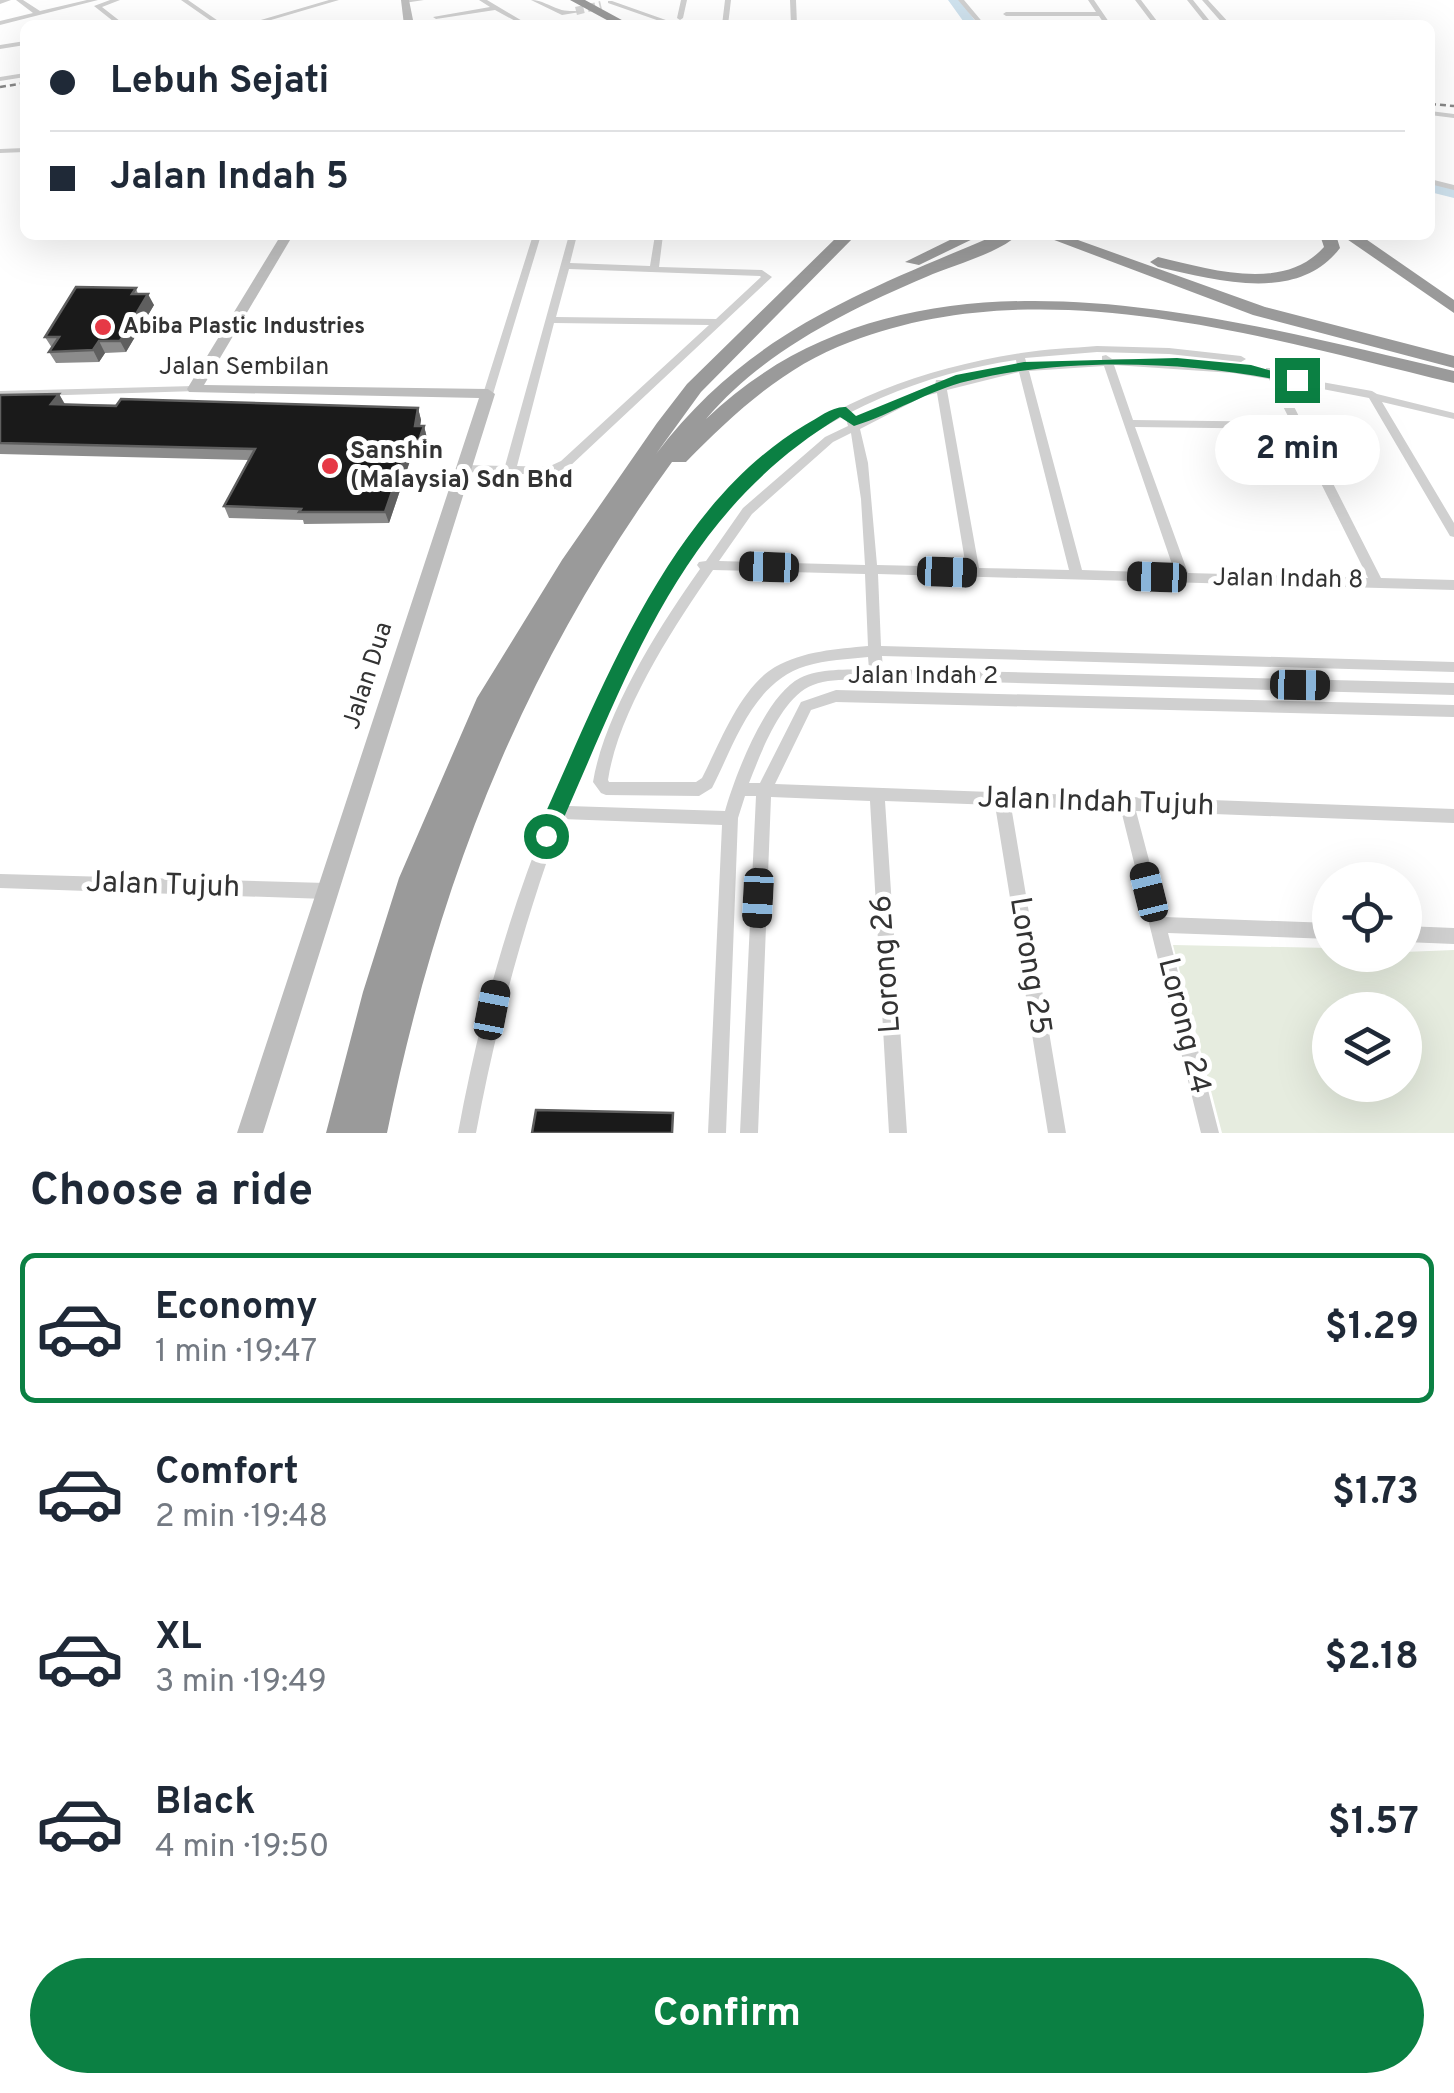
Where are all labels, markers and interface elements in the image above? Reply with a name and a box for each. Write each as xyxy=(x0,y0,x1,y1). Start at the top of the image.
text: Lebuh Sejati xyxy=(110,58,329,107)
text: Jalan Indah 5 xyxy=(110,154,349,203)
place label: Abiba Plastic Industries xyxy=(123,314,365,341)
marker: Abiba Plastic Industries xyxy=(92,316,114,338)
street label: Jalan Sembilan xyxy=(159,352,329,384)
route end xyxy=(1275,358,1320,403)
callout: 2 min xyxy=(1214,415,1380,485)
text: 2 min xyxy=(1256,430,1339,470)
place label: Sanshin (Malaysia) Sdn Bhd xyxy=(350,436,573,497)
marker: Sanshin (Malaysia) Sdn Bhd xyxy=(319,455,341,477)
car xyxy=(738,551,800,583)
car xyxy=(916,556,978,588)
car xyxy=(1126,561,1188,593)
street label: Jalan Indah 8 xyxy=(1212,563,1364,597)
street label: Jalan Dua xyxy=(337,618,401,734)
street label: Jalan Indah 2 xyxy=(848,661,998,693)
car xyxy=(1270,669,1330,701)
street label: Jalan Indah Tujuh xyxy=(977,780,1215,826)
route start xyxy=(524,814,569,859)
car xyxy=(1127,859,1171,925)
map controls xyxy=(1312,862,1422,1102)
button: locate xyxy=(1312,862,1422,972)
street label: Jalan Tujuh xyxy=(85,865,241,907)
car xyxy=(741,867,775,929)
street label: Lorong 26 xyxy=(864,894,910,1034)
street label: Lorong 25 xyxy=(1000,894,1058,1038)
street label: Lorong 24 xyxy=(1148,954,1218,1098)
car xyxy=(472,978,512,1042)
button: layers xyxy=(1312,992,1422,1102)
text: Choose a ride xyxy=(30,1164,313,1221)
icon: car xyxy=(35,1283,125,1373)
text: Economy xyxy=(155,1284,317,1333)
text: $1.29 xyxy=(1325,1304,1419,1353)
text: 1 min · 19:47 xyxy=(155,1333,317,1373)
icon: car xyxy=(35,1448,125,1538)
text: Comfort xyxy=(155,1449,299,1498)
text: $1.73 xyxy=(1332,1469,1419,1518)
text: 2 min · 19:48 xyxy=(155,1498,328,1538)
icon: car xyxy=(35,1613,125,1703)
text: XL xyxy=(155,1614,202,1663)
text: $2.18 xyxy=(1324,1634,1419,1683)
text: 3 min · 19:49 xyxy=(155,1663,327,1703)
icon: car xyxy=(35,1778,125,1868)
text: Black xyxy=(155,1779,255,1828)
text: $1.57 xyxy=(1328,1799,1419,1848)
text: 4 min · 19:50 xyxy=(155,1828,329,1868)
button: Confirm xyxy=(30,1958,1424,2073)

